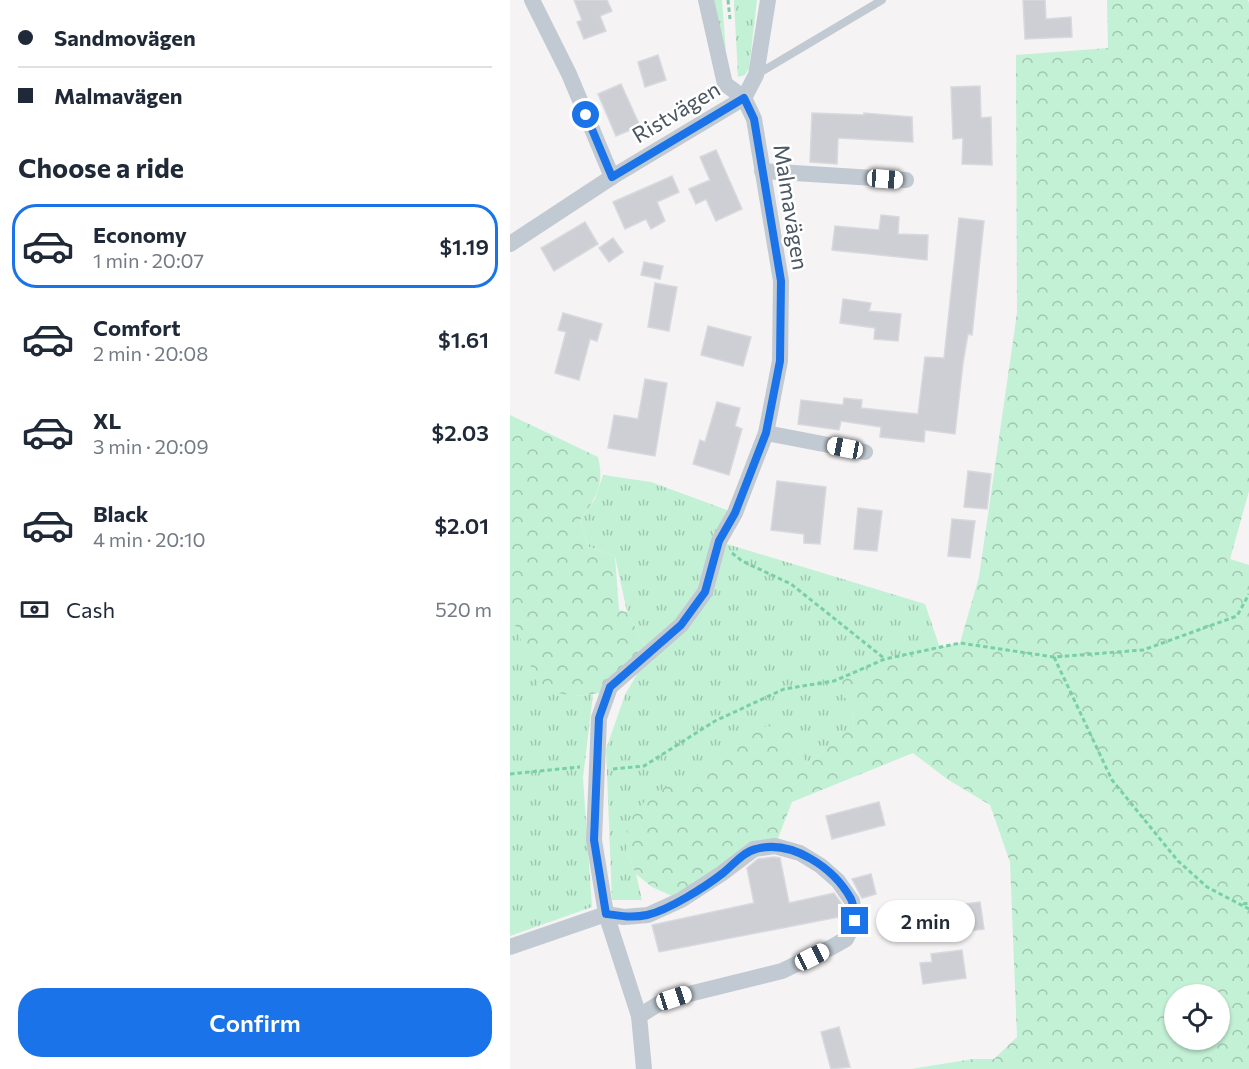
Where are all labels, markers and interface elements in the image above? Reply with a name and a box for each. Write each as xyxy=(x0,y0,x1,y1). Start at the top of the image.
text: Sandmovägen xyxy=(54,24,196,51)
street label: Ristvägen xyxy=(627,75,725,148)
text: Malmavägen xyxy=(54,82,182,109)
route start xyxy=(572,101,599,128)
street label: Malmavägen xyxy=(768,142,815,272)
text: Choose a ride xyxy=(18,151,184,184)
car xyxy=(866,169,904,189)
icon: car xyxy=(21,219,75,273)
text: Economy xyxy=(93,221,187,248)
text: $1.19 xyxy=(439,233,489,260)
text: 1 min · 20:07 xyxy=(93,248,204,272)
icon: car xyxy=(21,312,75,366)
text: Comfort xyxy=(93,314,181,341)
text: $1.61 xyxy=(438,326,489,353)
text: 2 min · 20:08 xyxy=(93,341,208,365)
icon: car xyxy=(21,405,75,459)
text: XL xyxy=(93,407,121,434)
text: $2.03 xyxy=(432,419,489,446)
text: 3 min · 20:09 xyxy=(93,434,209,458)
car xyxy=(826,436,864,460)
icon: car xyxy=(21,498,75,552)
text: Black xyxy=(93,500,148,527)
text: $2.01 xyxy=(434,512,489,539)
text: 4 min · 20:10 xyxy=(93,527,206,551)
icon: cash xyxy=(18,593,51,626)
text: Cash xyxy=(66,596,115,623)
text: 520 m xyxy=(435,597,492,621)
callout: 2 min xyxy=(876,900,975,942)
route end xyxy=(841,907,868,934)
text: 2 min xyxy=(901,909,950,933)
car xyxy=(792,941,832,973)
car xyxy=(654,984,694,1012)
map controls xyxy=(1164,984,1230,1050)
button: locate xyxy=(1164,984,1230,1050)
button: Confirm xyxy=(18,988,492,1057)

